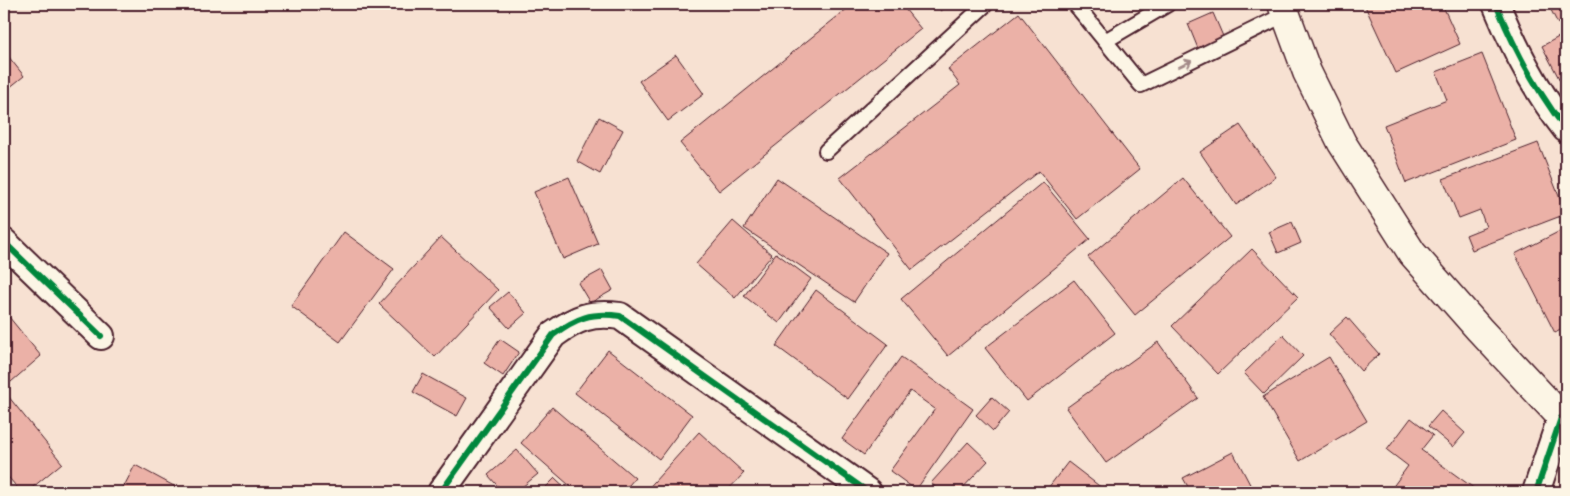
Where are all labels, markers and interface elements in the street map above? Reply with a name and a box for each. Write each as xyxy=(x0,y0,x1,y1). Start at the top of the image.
one-way arrow xyxy=(1177,58,1192,68)

